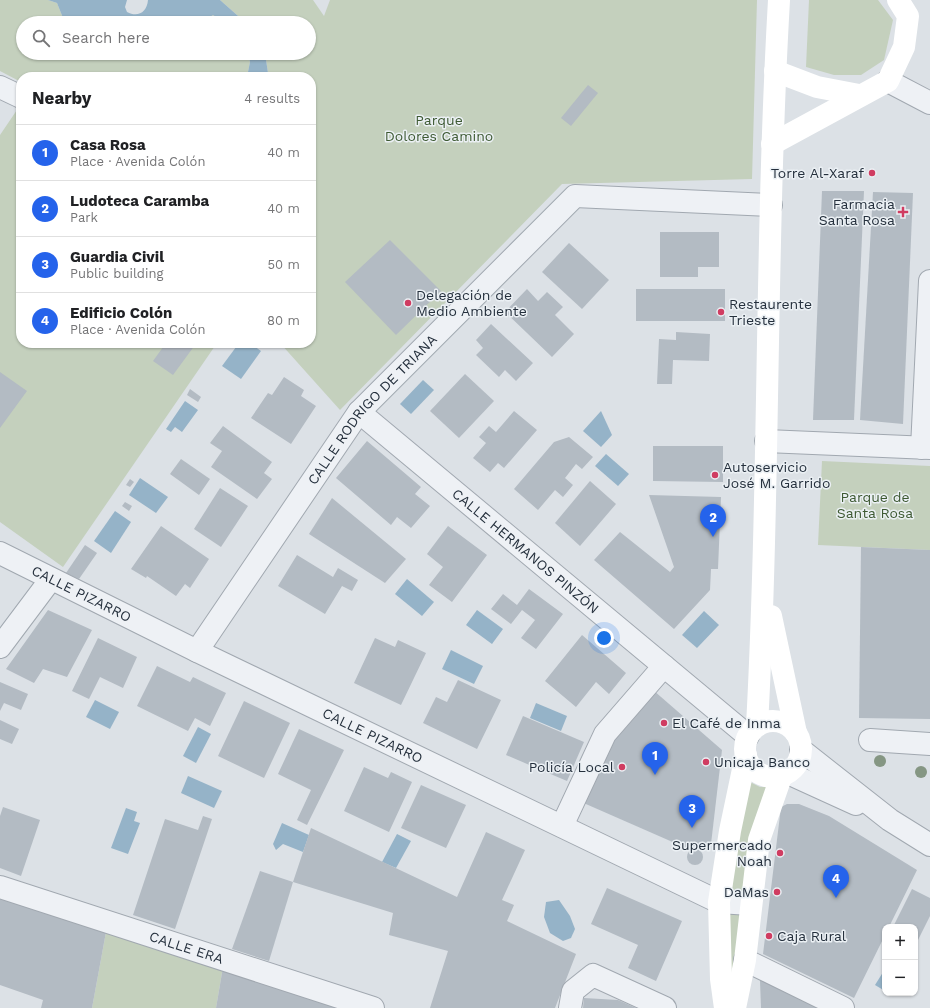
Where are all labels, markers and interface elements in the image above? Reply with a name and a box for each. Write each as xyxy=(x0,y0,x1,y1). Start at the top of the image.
search box xyxy=(16,16,316,60)
icon: search xyxy=(30,27,52,49)
text: Search here xyxy=(62,29,150,47)
text: Nearby xyxy=(32,88,91,108)
text: 4 results xyxy=(244,91,300,106)
park label: Parque Dolores Camino xyxy=(385,112,493,144)
text: Casa Rosa xyxy=(70,136,146,154)
text: 1 xyxy=(42,145,48,160)
text: 40 m xyxy=(267,145,300,160)
text: Place · Avenida Colón xyxy=(70,154,205,169)
place label: Torre Al-Xaraf xyxy=(771,165,864,181)
marker: Torre Al-Xaraf xyxy=(867,168,877,178)
text: Ludoteca Caramba xyxy=(70,192,209,210)
place label: Farmacia Santa Rosa xyxy=(819,196,895,228)
text: 2 xyxy=(41,201,49,216)
text: 40 m xyxy=(267,201,300,216)
marker: Farmacia Santa Rosa xyxy=(898,207,908,217)
text: Park xyxy=(70,210,98,225)
text: Guardia Civil xyxy=(70,248,164,266)
text: 3 xyxy=(41,257,49,272)
text: 50 m xyxy=(268,257,300,272)
text: Public building xyxy=(70,266,163,281)
place label: Delegación de Medio Ambiente xyxy=(416,287,527,319)
place label: Restaurente Trieste xyxy=(729,296,812,328)
marker: Delegación de Medio Ambiente xyxy=(403,298,413,308)
text: Edificio Colón xyxy=(70,304,172,322)
marker: Restaurente Trieste xyxy=(716,307,726,317)
text: 4 xyxy=(41,313,49,328)
text: 80 m xyxy=(267,313,300,328)
text: Place · Avenida Colón xyxy=(70,322,205,337)
street label: CALLE RODRIGO DE TRIANA xyxy=(304,331,440,488)
place label: Autoservicio José M. Garrido xyxy=(723,459,830,491)
marker: Autoservicio José M. Garrido xyxy=(710,470,720,480)
street label: CALLE HERMANOS PINZÓN xyxy=(449,485,602,617)
park label: Parque de Santa Rosa xyxy=(837,489,913,521)
pin: 2 xyxy=(700,504,726,537)
street label: CALLE PIZARRO xyxy=(29,562,134,625)
your location xyxy=(594,628,614,648)
street label: CALLE PIZARRO xyxy=(320,705,425,766)
place label: El Café de Inma xyxy=(672,715,781,731)
marker: El Café de Inma xyxy=(659,718,669,728)
pin: 1 xyxy=(642,742,668,775)
place label: Unicaja Banco xyxy=(714,754,810,770)
marker: Unicaja Banco xyxy=(701,757,711,767)
place label: Policía Local xyxy=(529,759,615,775)
marker: Policía Local xyxy=(617,762,627,772)
pin: 3 xyxy=(679,795,705,828)
place label: Supermercado Noah xyxy=(672,837,772,869)
marker: Supermercado Noah xyxy=(775,848,785,858)
pin: 4 xyxy=(823,865,849,898)
place label: DaMas xyxy=(724,884,769,900)
marker: DaMas xyxy=(772,887,782,897)
map controls xyxy=(882,924,918,996)
button: + xyxy=(882,924,918,960)
street label: CALLE ERA xyxy=(147,928,225,967)
place label: Caja Rural xyxy=(777,928,847,944)
marker: Caja Rural xyxy=(764,931,774,941)
button: − xyxy=(882,960,918,996)

